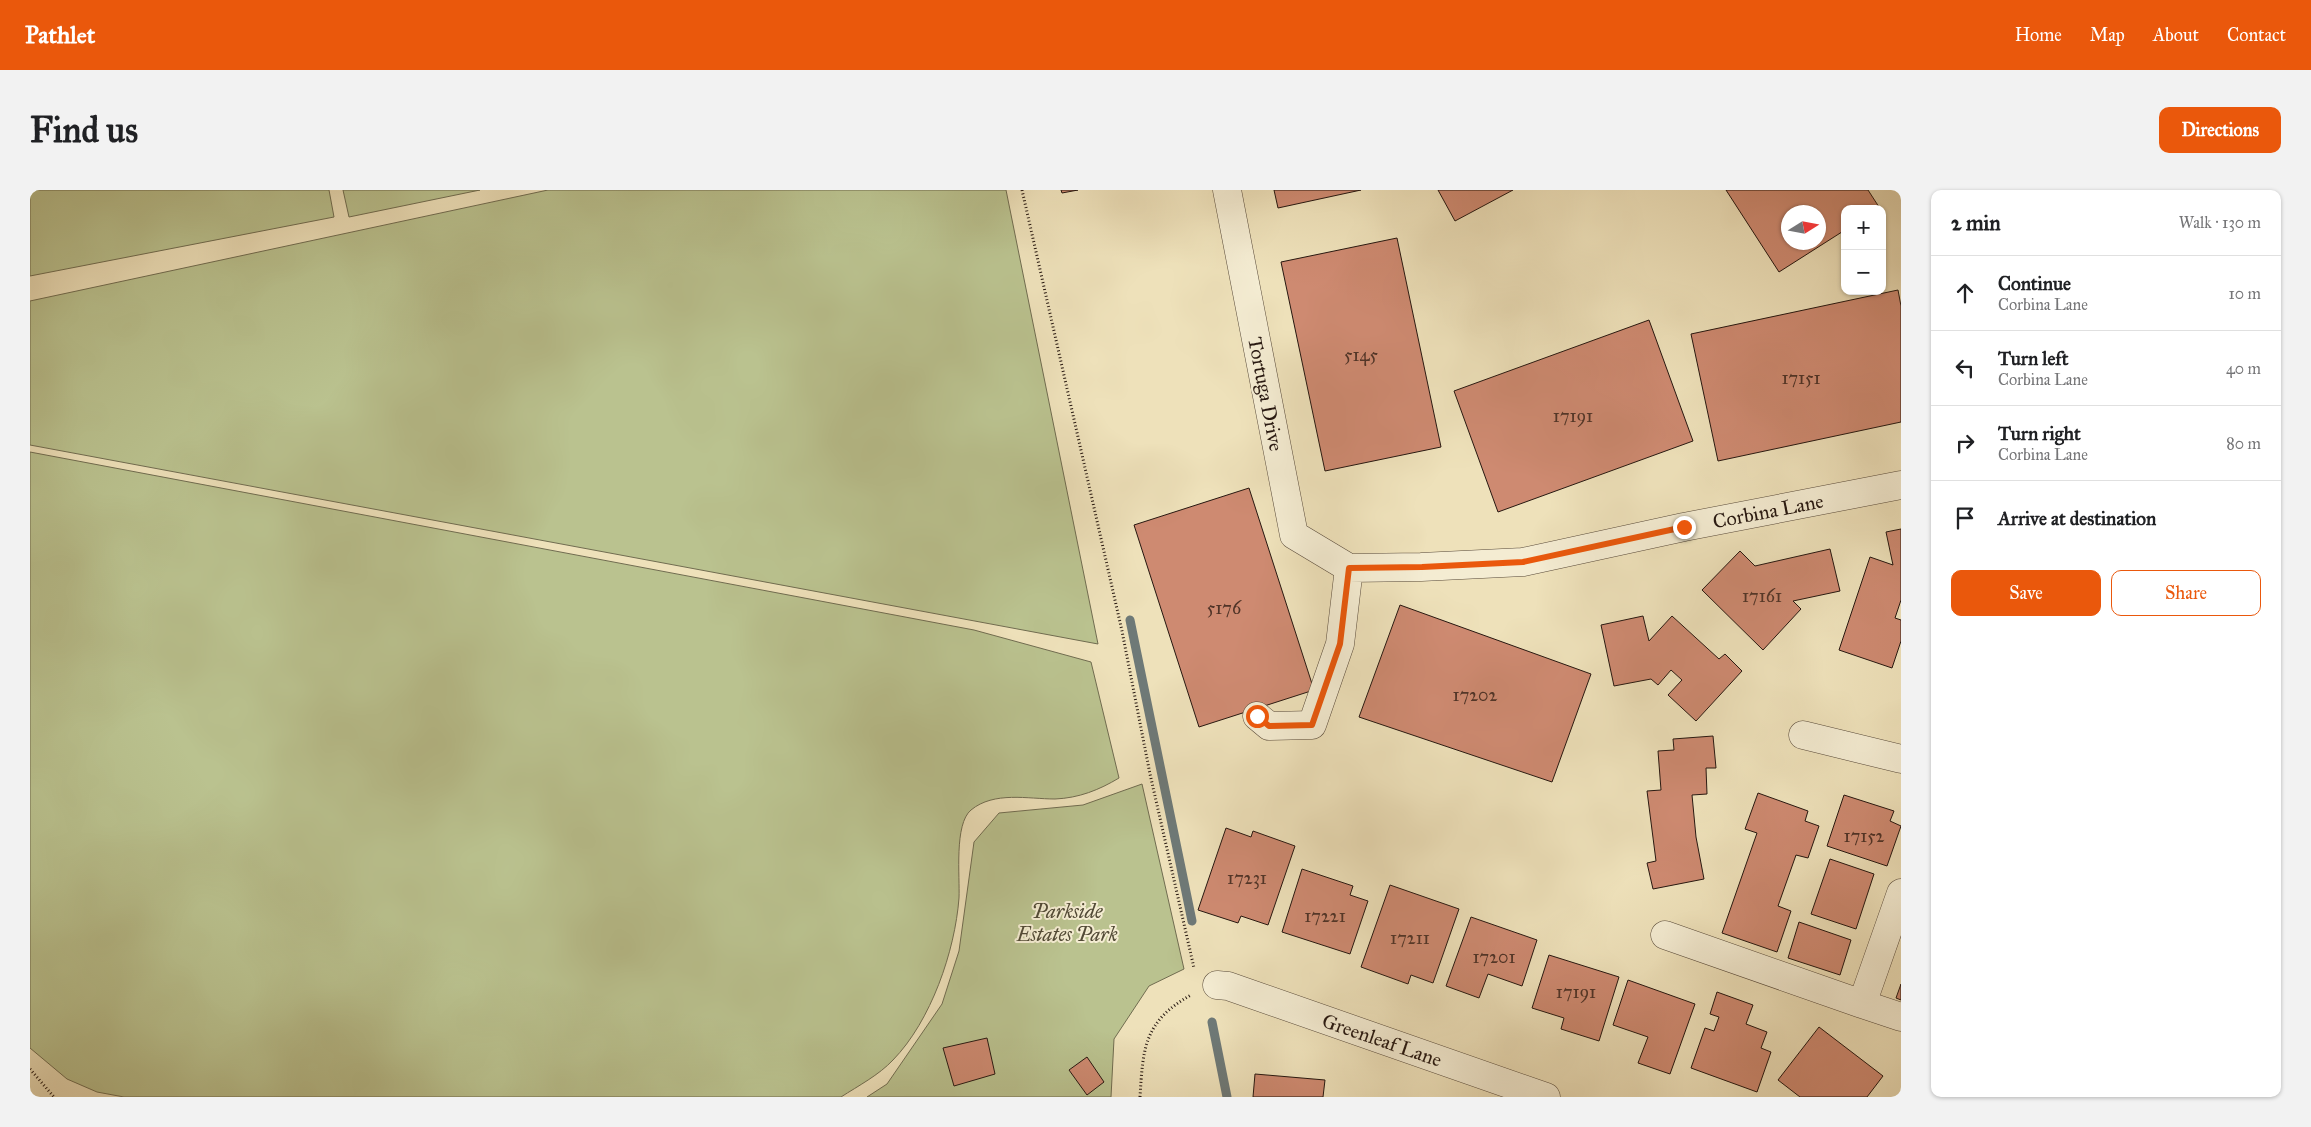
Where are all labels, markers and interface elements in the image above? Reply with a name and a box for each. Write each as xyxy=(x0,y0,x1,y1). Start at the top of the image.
text: Pathlet xyxy=(25,20,95,50)
text: Home xyxy=(2015,24,2062,46)
text: Map xyxy=(2090,24,2125,46)
text: About xyxy=(2153,24,2199,46)
text: Contact xyxy=(2227,24,2286,46)
button: Directions xyxy=(2159,107,2281,153)
text: Find us xyxy=(30,109,138,152)
north arrow xyxy=(1781,205,1826,250)
map controls xyxy=(1841,205,1886,295)
button: + xyxy=(1841,205,1886,250)
text: 2 min xyxy=(1951,210,2001,236)
text: Walk · 130 m xyxy=(2179,213,2261,232)
button: − xyxy=(1841,250,1886,295)
text: Continue xyxy=(1998,272,2071,295)
icon: ahead xyxy=(1951,279,1979,307)
text: 10 m xyxy=(2229,284,2261,303)
text: Corbina Lane xyxy=(1998,295,2088,314)
street label: Tortuga Drive xyxy=(1242,335,1289,453)
house number: 5145 xyxy=(1344,344,1379,366)
text: Turn left xyxy=(1998,347,2068,370)
icon: left xyxy=(1951,354,1979,382)
text: 40 m xyxy=(2226,359,2261,378)
house number: 17151 xyxy=(1781,367,1821,389)
text: Corbina Lane xyxy=(1998,370,2088,389)
house number: 17191 xyxy=(1553,405,1593,427)
text: Turn right xyxy=(1998,422,2081,445)
icon: right xyxy=(1951,429,1979,457)
text: 80 m xyxy=(2226,434,2261,453)
text: Corbina Lane xyxy=(1998,445,2088,464)
street label: Corbina Lane xyxy=(1711,488,1825,534)
icon: arrive xyxy=(1951,504,1979,532)
text: Arrive at destination xyxy=(1998,507,2156,530)
route end xyxy=(1673,516,1696,539)
button: Save xyxy=(1951,570,2101,616)
button: Share xyxy=(2111,570,2261,616)
house number: 17161 xyxy=(1742,585,1782,607)
house number: 5176 xyxy=(1207,597,1242,619)
house number: 17202 xyxy=(1453,684,1498,706)
route start xyxy=(1246,705,1269,728)
house number: 17152 xyxy=(1844,825,1885,847)
house number: 17231 xyxy=(1227,867,1267,889)
park label: Parkside Estates Park xyxy=(1015,899,1118,946)
house number: 17221 xyxy=(1304,905,1346,927)
house number: 17211 xyxy=(1390,927,1430,949)
house number: 17201 xyxy=(1472,946,1516,968)
house number: 17191 xyxy=(1556,981,1596,1003)
street label: Greenleaf Lane xyxy=(1319,1008,1445,1072)

